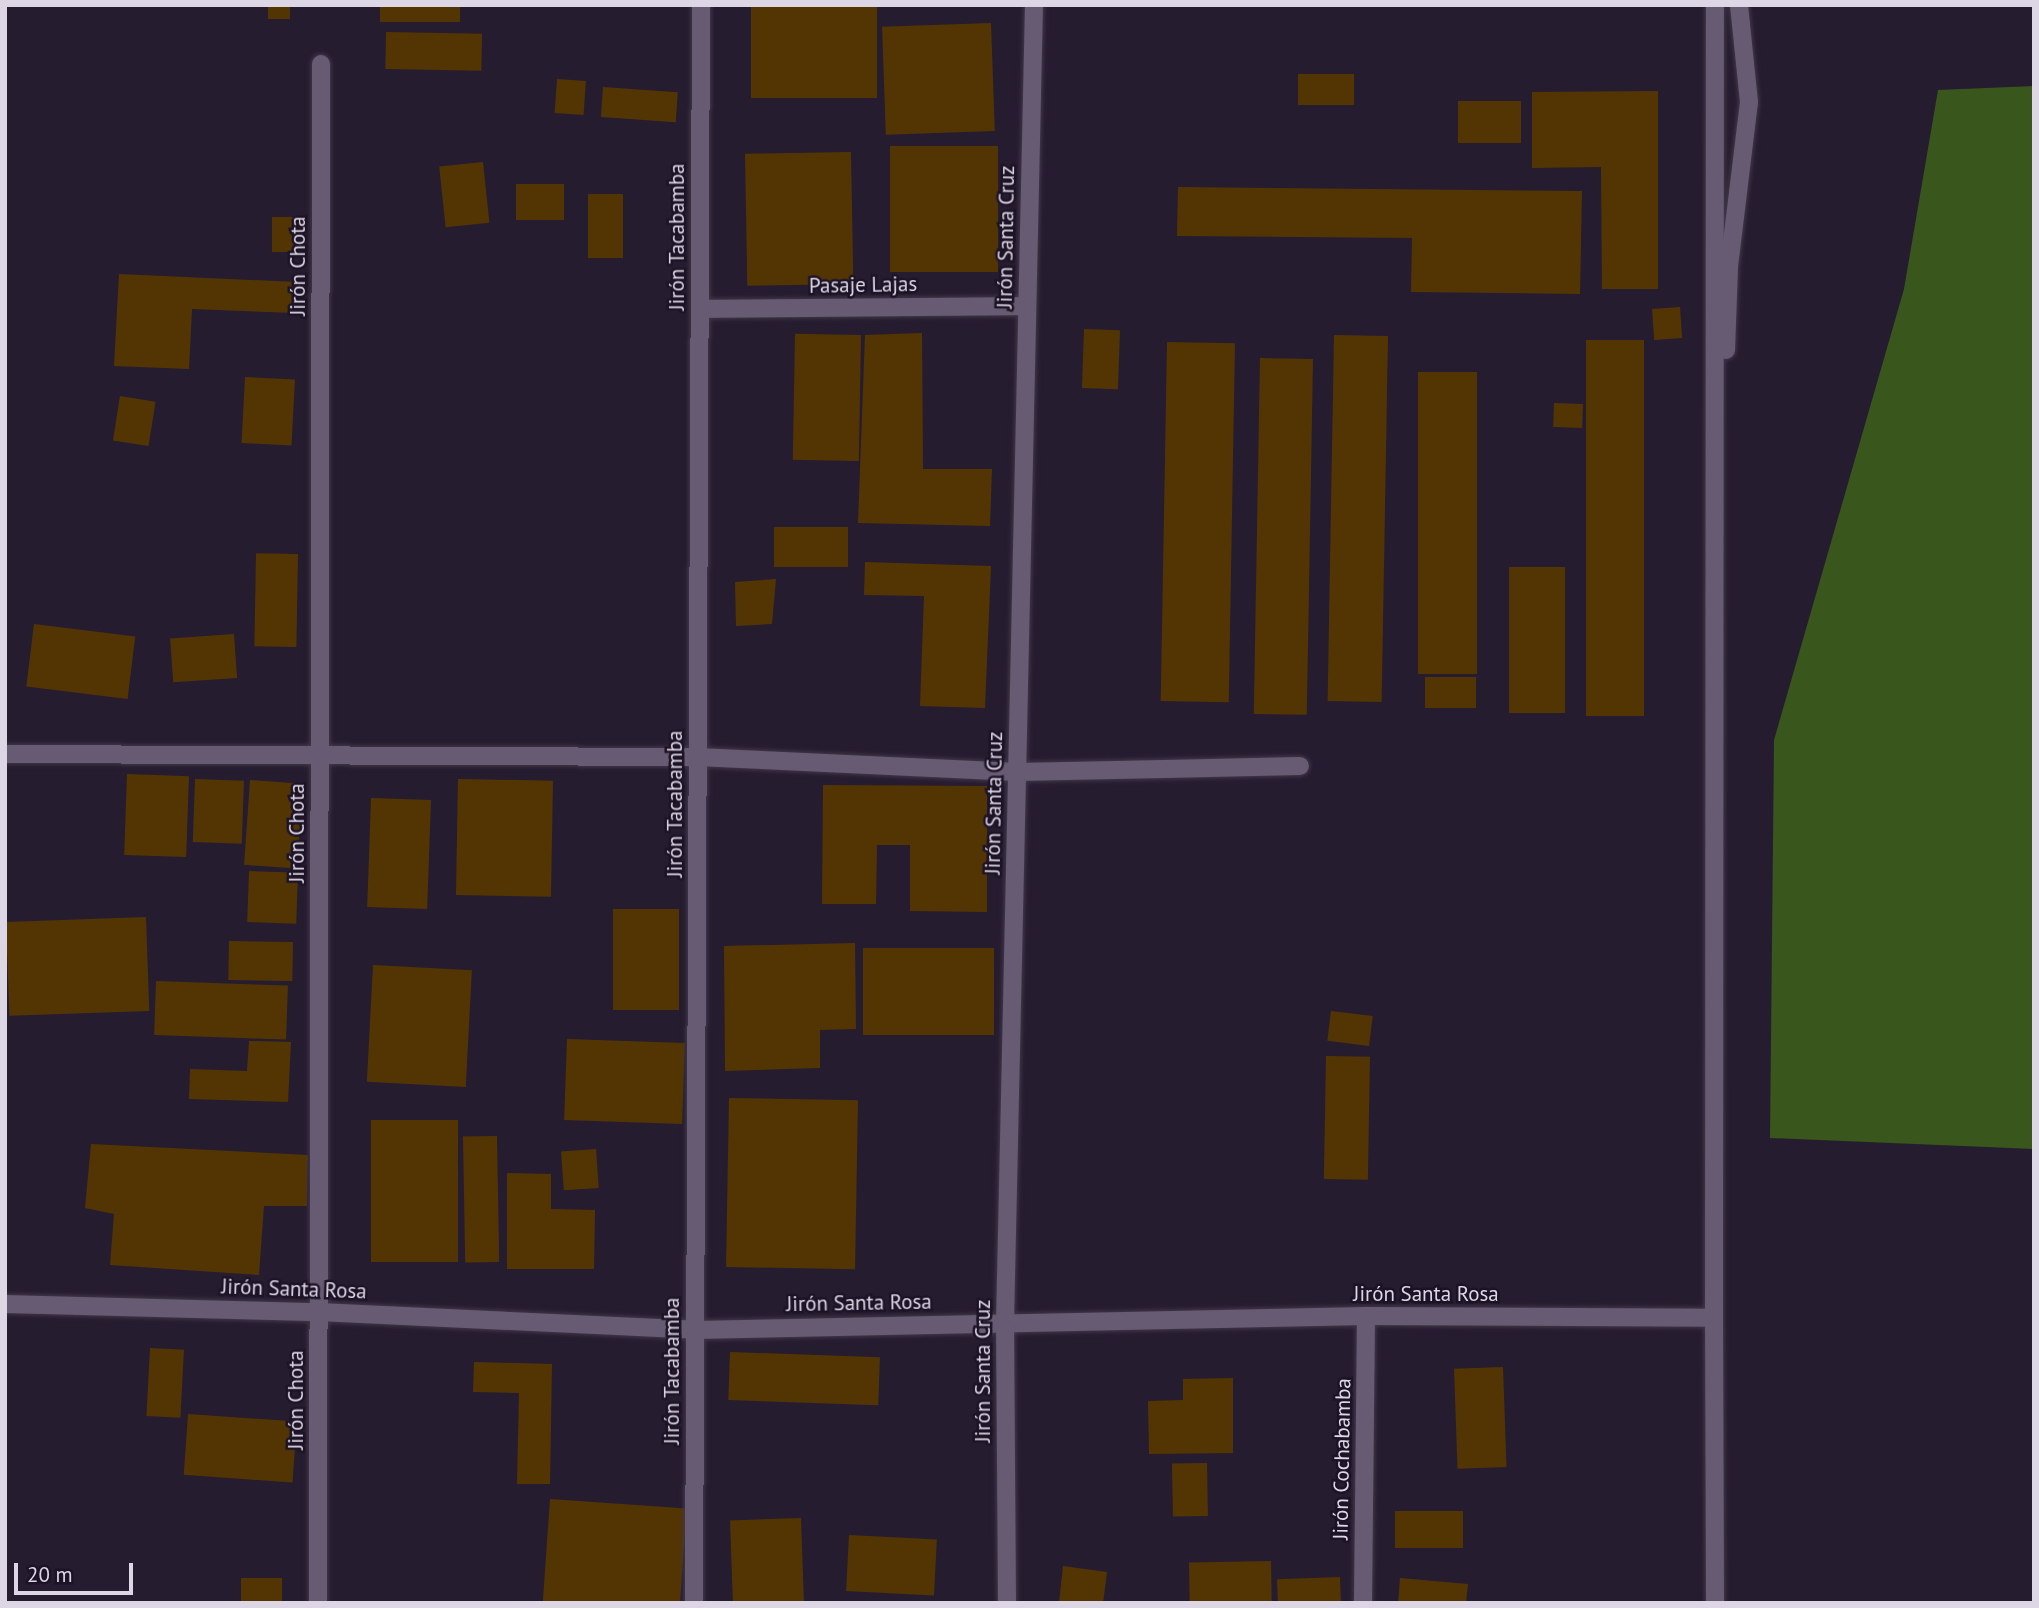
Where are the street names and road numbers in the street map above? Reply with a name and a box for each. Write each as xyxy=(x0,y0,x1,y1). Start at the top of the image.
street label: Jirón Tacabamba xyxy=(664,163,690,311)
street label: Jirón Santa Cruz xyxy=(992,165,1020,309)
street label: Jirón Chota xyxy=(285,216,311,316)
street label: Pasaje Lajas xyxy=(809,271,917,299)
street label: Jirón Tacabamba xyxy=(662,730,688,878)
street label: Jirón Santa Cruz xyxy=(980,731,1008,875)
street label: Jirón Chota xyxy=(284,783,310,883)
street label: Jirón Santa Rosa xyxy=(221,1274,367,1304)
street label: Jirón Santa Rosa xyxy=(1353,1281,1499,1307)
street label: Jirón Santa Rosa xyxy=(786,1289,932,1317)
street label: Jirón Tacabamba xyxy=(659,1297,685,1445)
street label: Jirón Santa Cruz xyxy=(970,1300,996,1442)
street label: Jirón Chota xyxy=(283,1350,309,1450)
street label: Jirón Cochabamba xyxy=(1328,1378,1356,1540)

